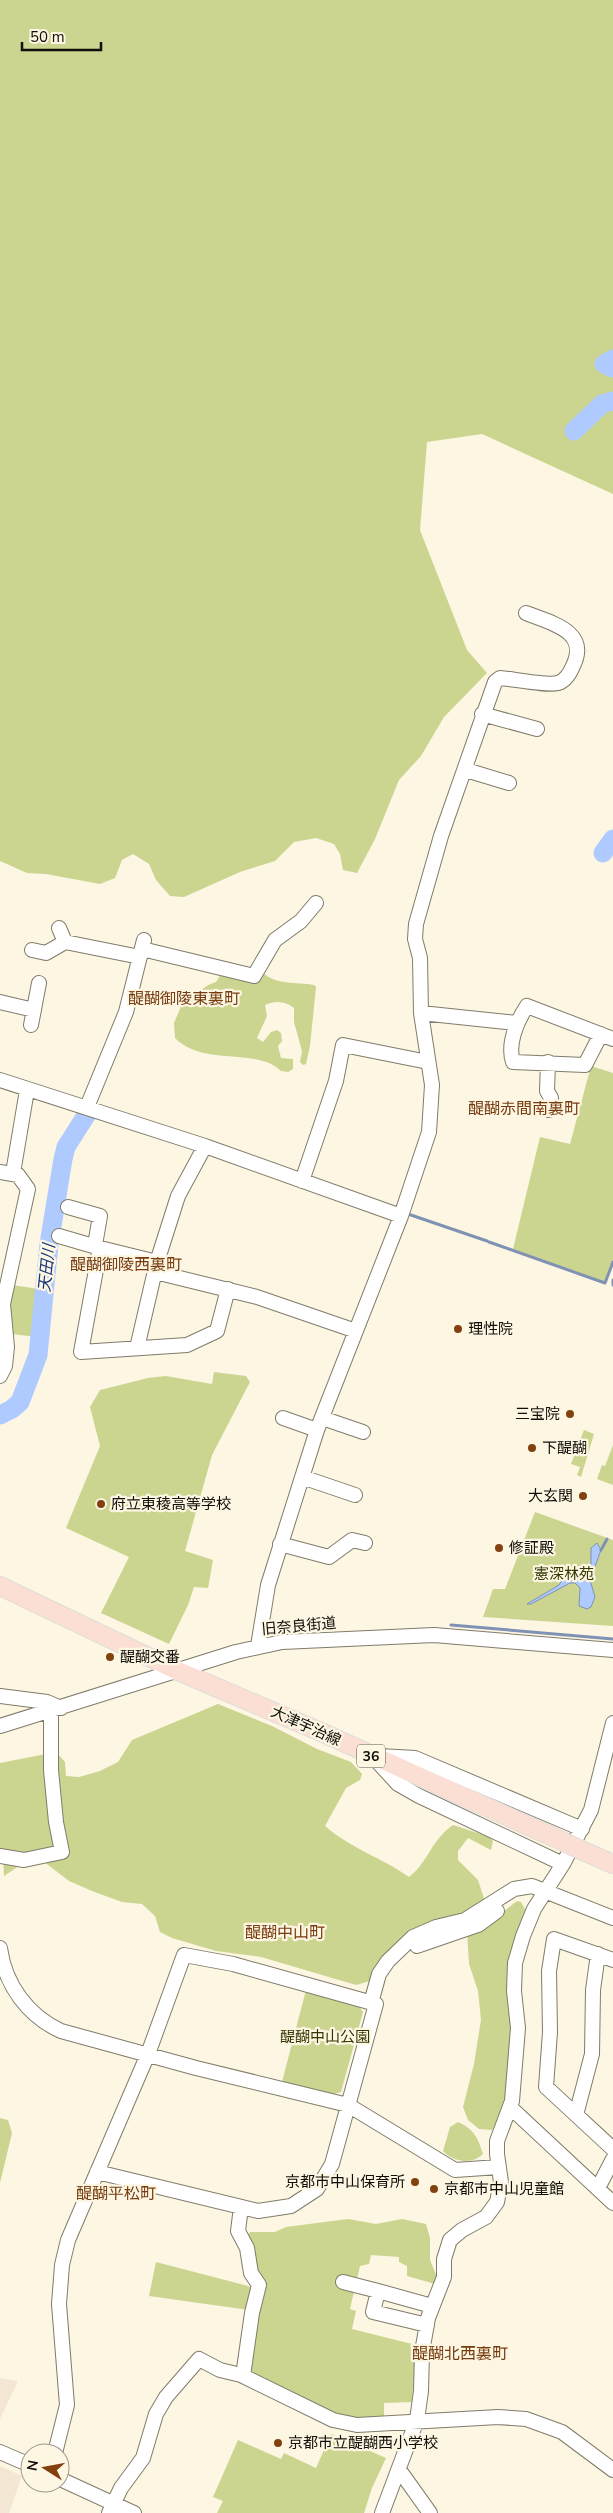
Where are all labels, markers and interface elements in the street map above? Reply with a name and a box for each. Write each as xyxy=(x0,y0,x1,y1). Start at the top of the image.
scale bar xyxy=(22,20,101,52)
text: 50 m xyxy=(30,27,65,47)
district label: 醍醐御陵東裏町 xyxy=(128,988,240,1010)
district label: 醍醐赤間南裏町 xyxy=(468,1098,580,1120)
water label: 天田川 xyxy=(34,1241,61,1293)
district label: 醍醐御陵西裏町 xyxy=(70,1254,182,1276)
place label: 理性院 xyxy=(468,1319,513,1339)
marker: 理性院 xyxy=(452,1323,464,1335)
place label: 三宝院 xyxy=(515,1404,560,1424)
marker: 三宝院 xyxy=(564,1408,576,1420)
place label: 下醍醐 xyxy=(542,1438,587,1458)
marker: 下醍醐 xyxy=(526,1442,538,1454)
place label: 大玄関 xyxy=(528,1486,573,1506)
marker: 大玄関 xyxy=(577,1490,589,1502)
place label: 府立東稜高等学校 xyxy=(111,1494,231,1514)
marker: 府立東稜高等学校 xyxy=(95,1498,107,1510)
place label: 修証殿 xyxy=(509,1538,554,1558)
marker: 修証殿 xyxy=(493,1542,505,1554)
park label: 憲深林苑 xyxy=(534,1564,594,1584)
street label: 旧奈良街道 xyxy=(261,1613,337,1639)
place label: 醍醐交番 xyxy=(120,1647,180,1667)
marker: 醍醐交番 xyxy=(104,1651,116,1663)
street label: 大津宇治線 xyxy=(268,1702,344,1750)
road number: 36 xyxy=(357,1744,385,1768)
district label: 醍醐中山町 xyxy=(245,1922,325,1944)
park label: 醍醐中山公園 xyxy=(280,2027,370,2047)
place label: 京都市中山保育所 xyxy=(285,2172,405,2192)
marker: 京都市中山保育所 xyxy=(409,2176,421,2188)
place label: 京都市中山児童館 xyxy=(444,2179,564,2199)
district label: 醍醐平松町 xyxy=(76,2183,156,2205)
marker: 京都市中山児童館 xyxy=(428,2183,440,2195)
district label: 醍醐北西裏町 xyxy=(412,2343,508,2365)
place label: 京都市立醍醐西小学校 xyxy=(288,2433,438,2453)
marker: 京都市立醍醐西小学校 xyxy=(272,2437,284,2449)
north arrow xyxy=(20,2443,70,2493)
text: N xyxy=(22,2459,43,2473)

